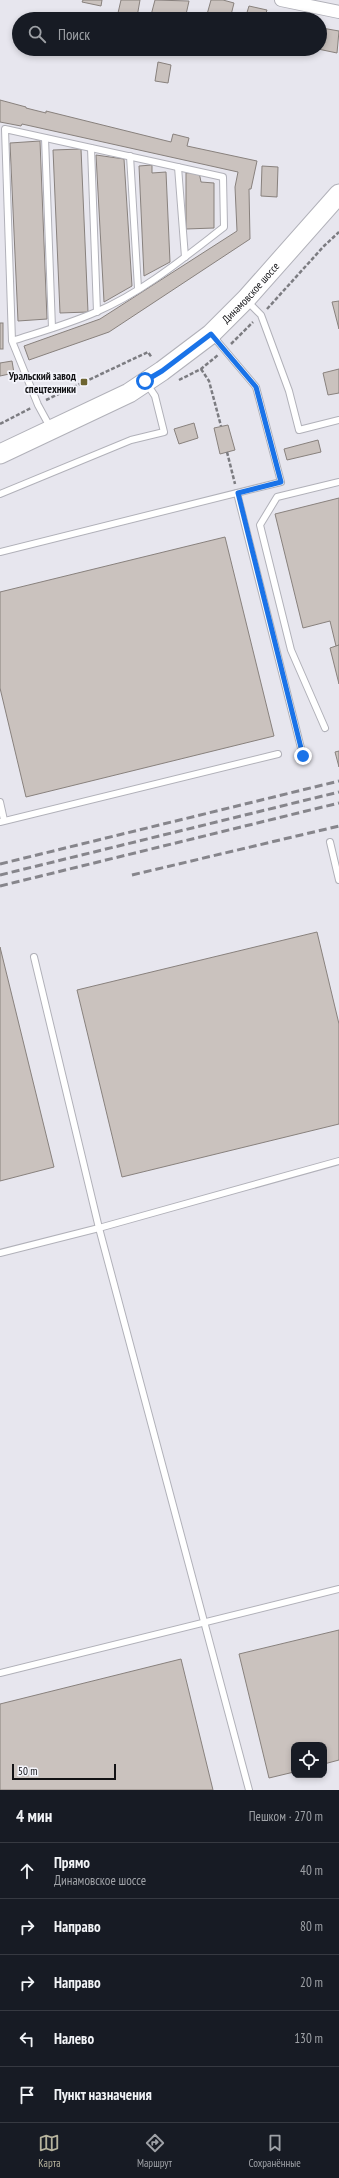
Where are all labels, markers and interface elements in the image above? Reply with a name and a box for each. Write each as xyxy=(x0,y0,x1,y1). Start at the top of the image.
search box xyxy=(12,12,327,56)
icon: search xyxy=(26,23,48,45)
text: Поиск xyxy=(58,25,90,44)
street label: Динамовское шоссе xyxy=(219,259,283,326)
place label: Уральский завод спецтехники xyxy=(8,369,77,396)
route start xyxy=(136,372,154,390)
marker: Уральский завод спецтехники xyxy=(79,377,89,387)
route end xyxy=(294,747,312,765)
map controls xyxy=(291,1742,327,1778)
button: locate xyxy=(291,1742,327,1778)
scale bar xyxy=(12,1762,116,1781)
text: 50 m xyxy=(18,1764,37,1778)
text: 4 мин xyxy=(16,1805,52,1827)
text: Пешком · 270 m xyxy=(249,1808,323,1825)
text: Прямо xyxy=(54,1853,90,1872)
icon: ahead xyxy=(16,1860,38,1882)
text: 40 m xyxy=(300,1862,323,1879)
text: Динамовское шоссе xyxy=(54,1872,146,1889)
icon: right xyxy=(16,1916,38,1938)
text: Направо xyxy=(54,1917,101,1936)
text: 80 m xyxy=(300,1918,323,1935)
icon: right xyxy=(16,1972,38,1994)
text: Направо xyxy=(54,1973,101,1992)
text: 20 m xyxy=(300,1974,323,1991)
icon: left xyxy=(16,2028,38,2050)
text: Налево xyxy=(54,2029,94,2048)
text: 130 m xyxy=(294,2030,323,2047)
icon: arrive xyxy=(16,2084,38,2106)
text: Пункт назначения xyxy=(54,2085,152,2104)
tab: Карта xyxy=(38,2132,61,2170)
tab: Маршрут xyxy=(137,2132,172,2170)
tab: Сохранённые xyxy=(248,2132,301,2170)

